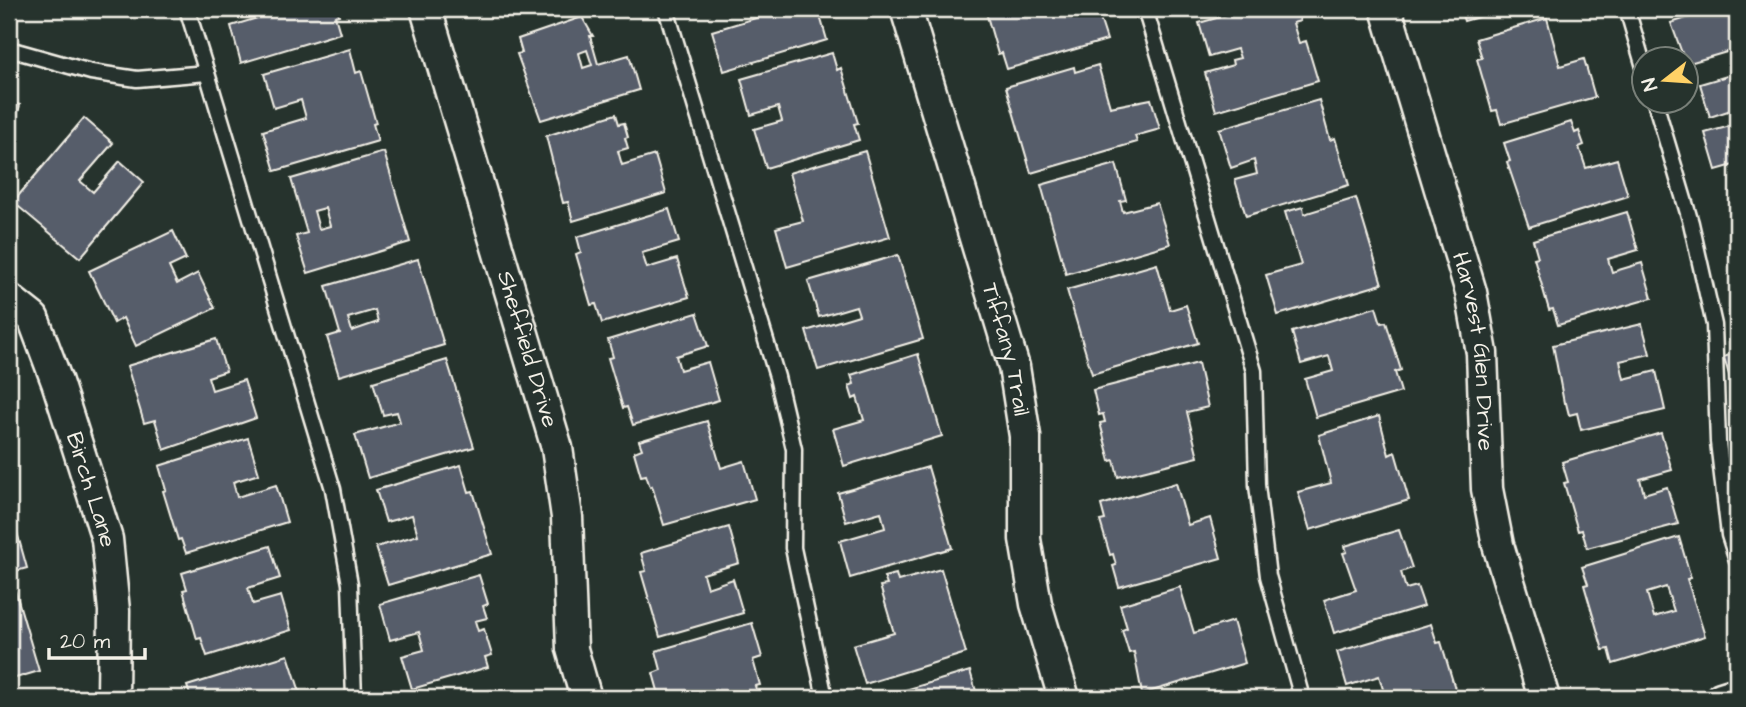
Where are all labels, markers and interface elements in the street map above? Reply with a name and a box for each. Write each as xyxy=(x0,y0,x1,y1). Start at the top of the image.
north arrow xyxy=(1630,46,1700,116)
text: N xyxy=(1636,75,1665,94)
street label: Harvest Glen Drive xyxy=(1444,248,1502,452)
street label: Sheffield Drive xyxy=(489,267,566,431)
street label: Tiffany Trail xyxy=(974,279,1038,418)
street label: Birch Lane xyxy=(58,428,124,548)
scale bar xyxy=(49,616,145,660)
text: 20 m xyxy=(60,627,111,656)

